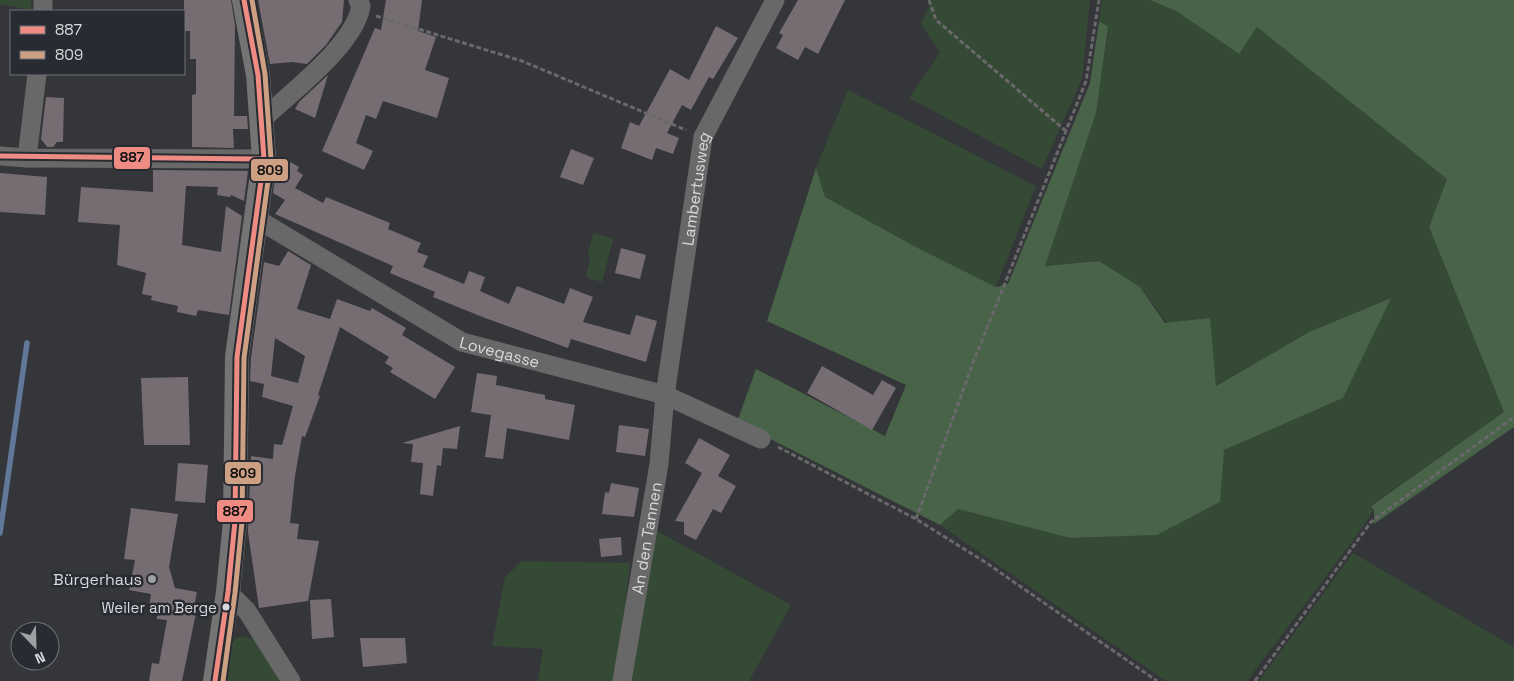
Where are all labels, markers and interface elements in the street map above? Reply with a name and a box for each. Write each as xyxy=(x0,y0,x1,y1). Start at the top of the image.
legend xyxy=(10,10,185,75)
text: 887 xyxy=(55,20,82,39)
text: 809 xyxy=(55,45,83,64)
street label: Lambertusweg xyxy=(677,127,715,247)
line badge: 887 xyxy=(113,146,151,170)
text: 887 xyxy=(120,148,144,166)
line badge: 809 xyxy=(250,158,289,182)
text: 809 xyxy=(257,161,283,179)
street label: Lovegasse xyxy=(457,332,542,373)
line badge: 809 xyxy=(224,461,262,485)
text: 809 xyxy=(230,464,256,482)
street label: An den Tannen xyxy=(627,480,667,596)
line badge: 887 xyxy=(216,499,254,523)
text: 887 xyxy=(223,502,247,520)
place label: Bürgerhaus xyxy=(53,569,142,590)
marker: Bürgerhaus xyxy=(146,573,158,585)
place label: Weiler am Berge xyxy=(101,598,217,617)
marker: Weiler am Berge xyxy=(221,602,231,612)
north arrow xyxy=(10,621,60,671)
text: N xyxy=(32,648,48,668)

